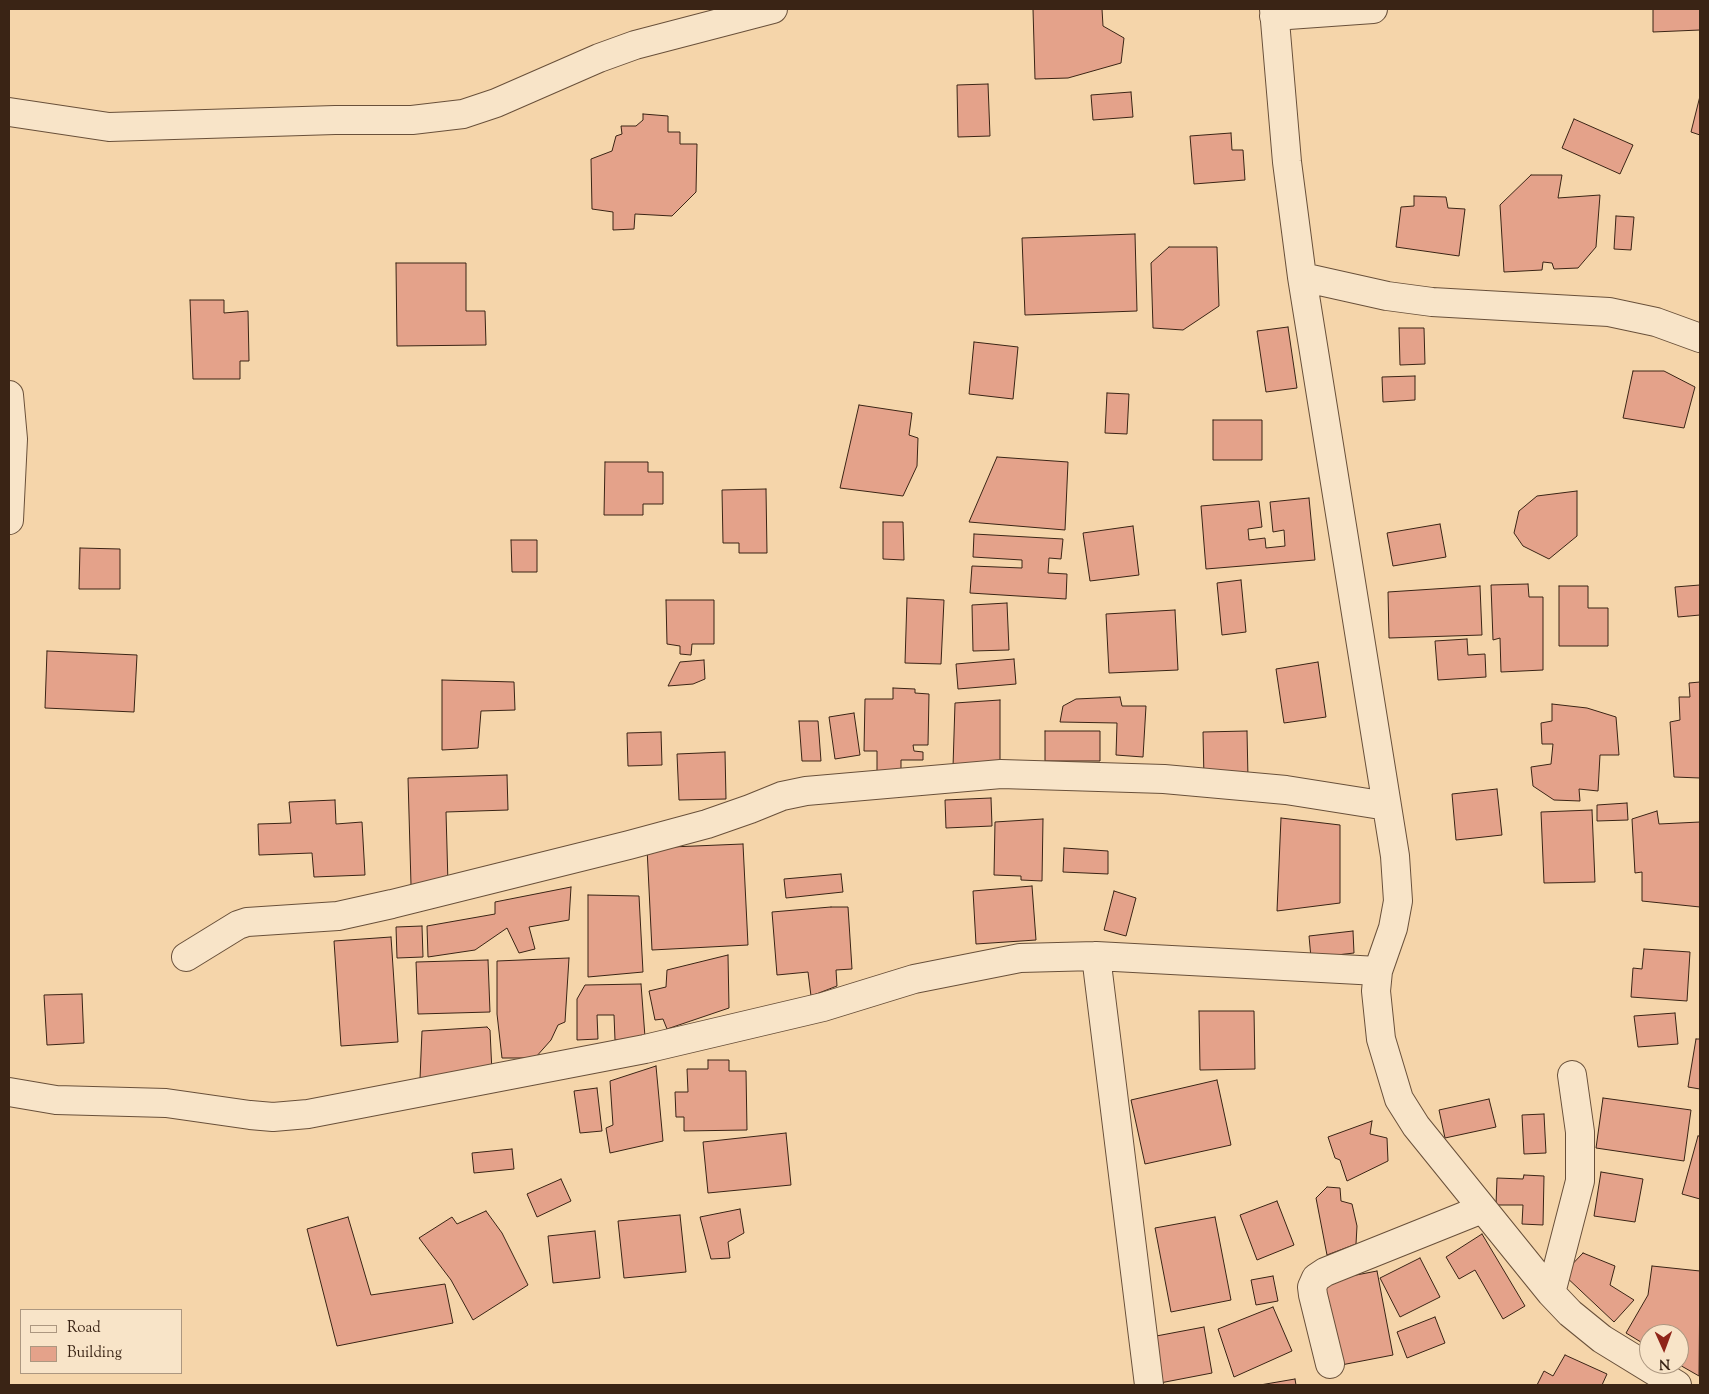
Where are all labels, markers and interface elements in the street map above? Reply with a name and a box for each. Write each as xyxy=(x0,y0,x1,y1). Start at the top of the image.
legend xyxy=(20,1309,182,1374)
text: Road xyxy=(67,1318,101,1339)
north arrow xyxy=(1639,1324,1689,1374)
text: Building xyxy=(67,1343,122,1364)
text: N xyxy=(1659,1353,1670,1373)

